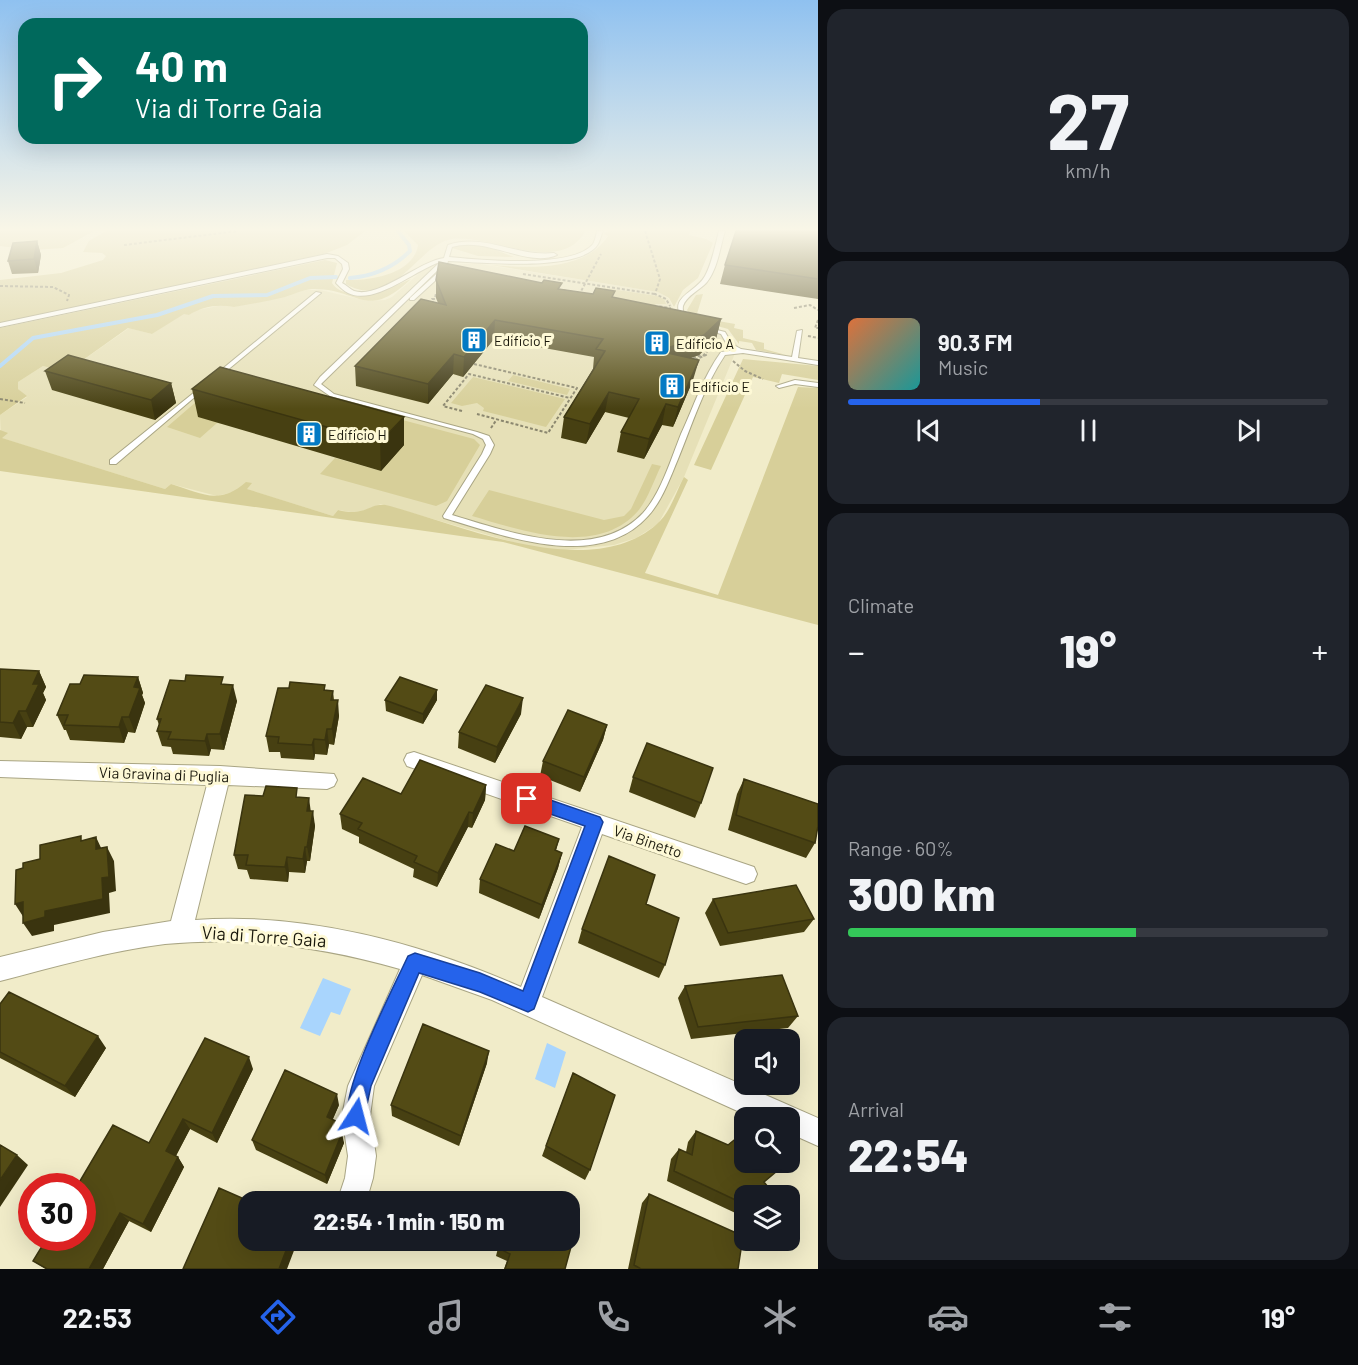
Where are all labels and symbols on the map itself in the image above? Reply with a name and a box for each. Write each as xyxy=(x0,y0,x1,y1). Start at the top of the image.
building icon: Edificio F xyxy=(459,325,489,355)
building icon: Edificio A xyxy=(642,328,672,358)
place label: Edificio F xyxy=(494,332,552,349)
place label: Edificio A xyxy=(676,335,735,352)
building icon: Edificio E xyxy=(657,371,687,401)
place label: Edificio E xyxy=(692,378,750,395)
building icon: Edificio H xyxy=(294,419,324,449)
place label: Edificio H xyxy=(328,426,387,443)
street label: Via Gravina di Puglia xyxy=(99,763,229,785)
pin xyxy=(501,773,552,824)
street label: Via Binetto xyxy=(611,821,685,861)
street label: Via di Torre Gaia xyxy=(201,921,327,951)
position arrow xyxy=(324,1084,388,1148)
speed limit sign: 30 xyxy=(18,1173,96,1251)

